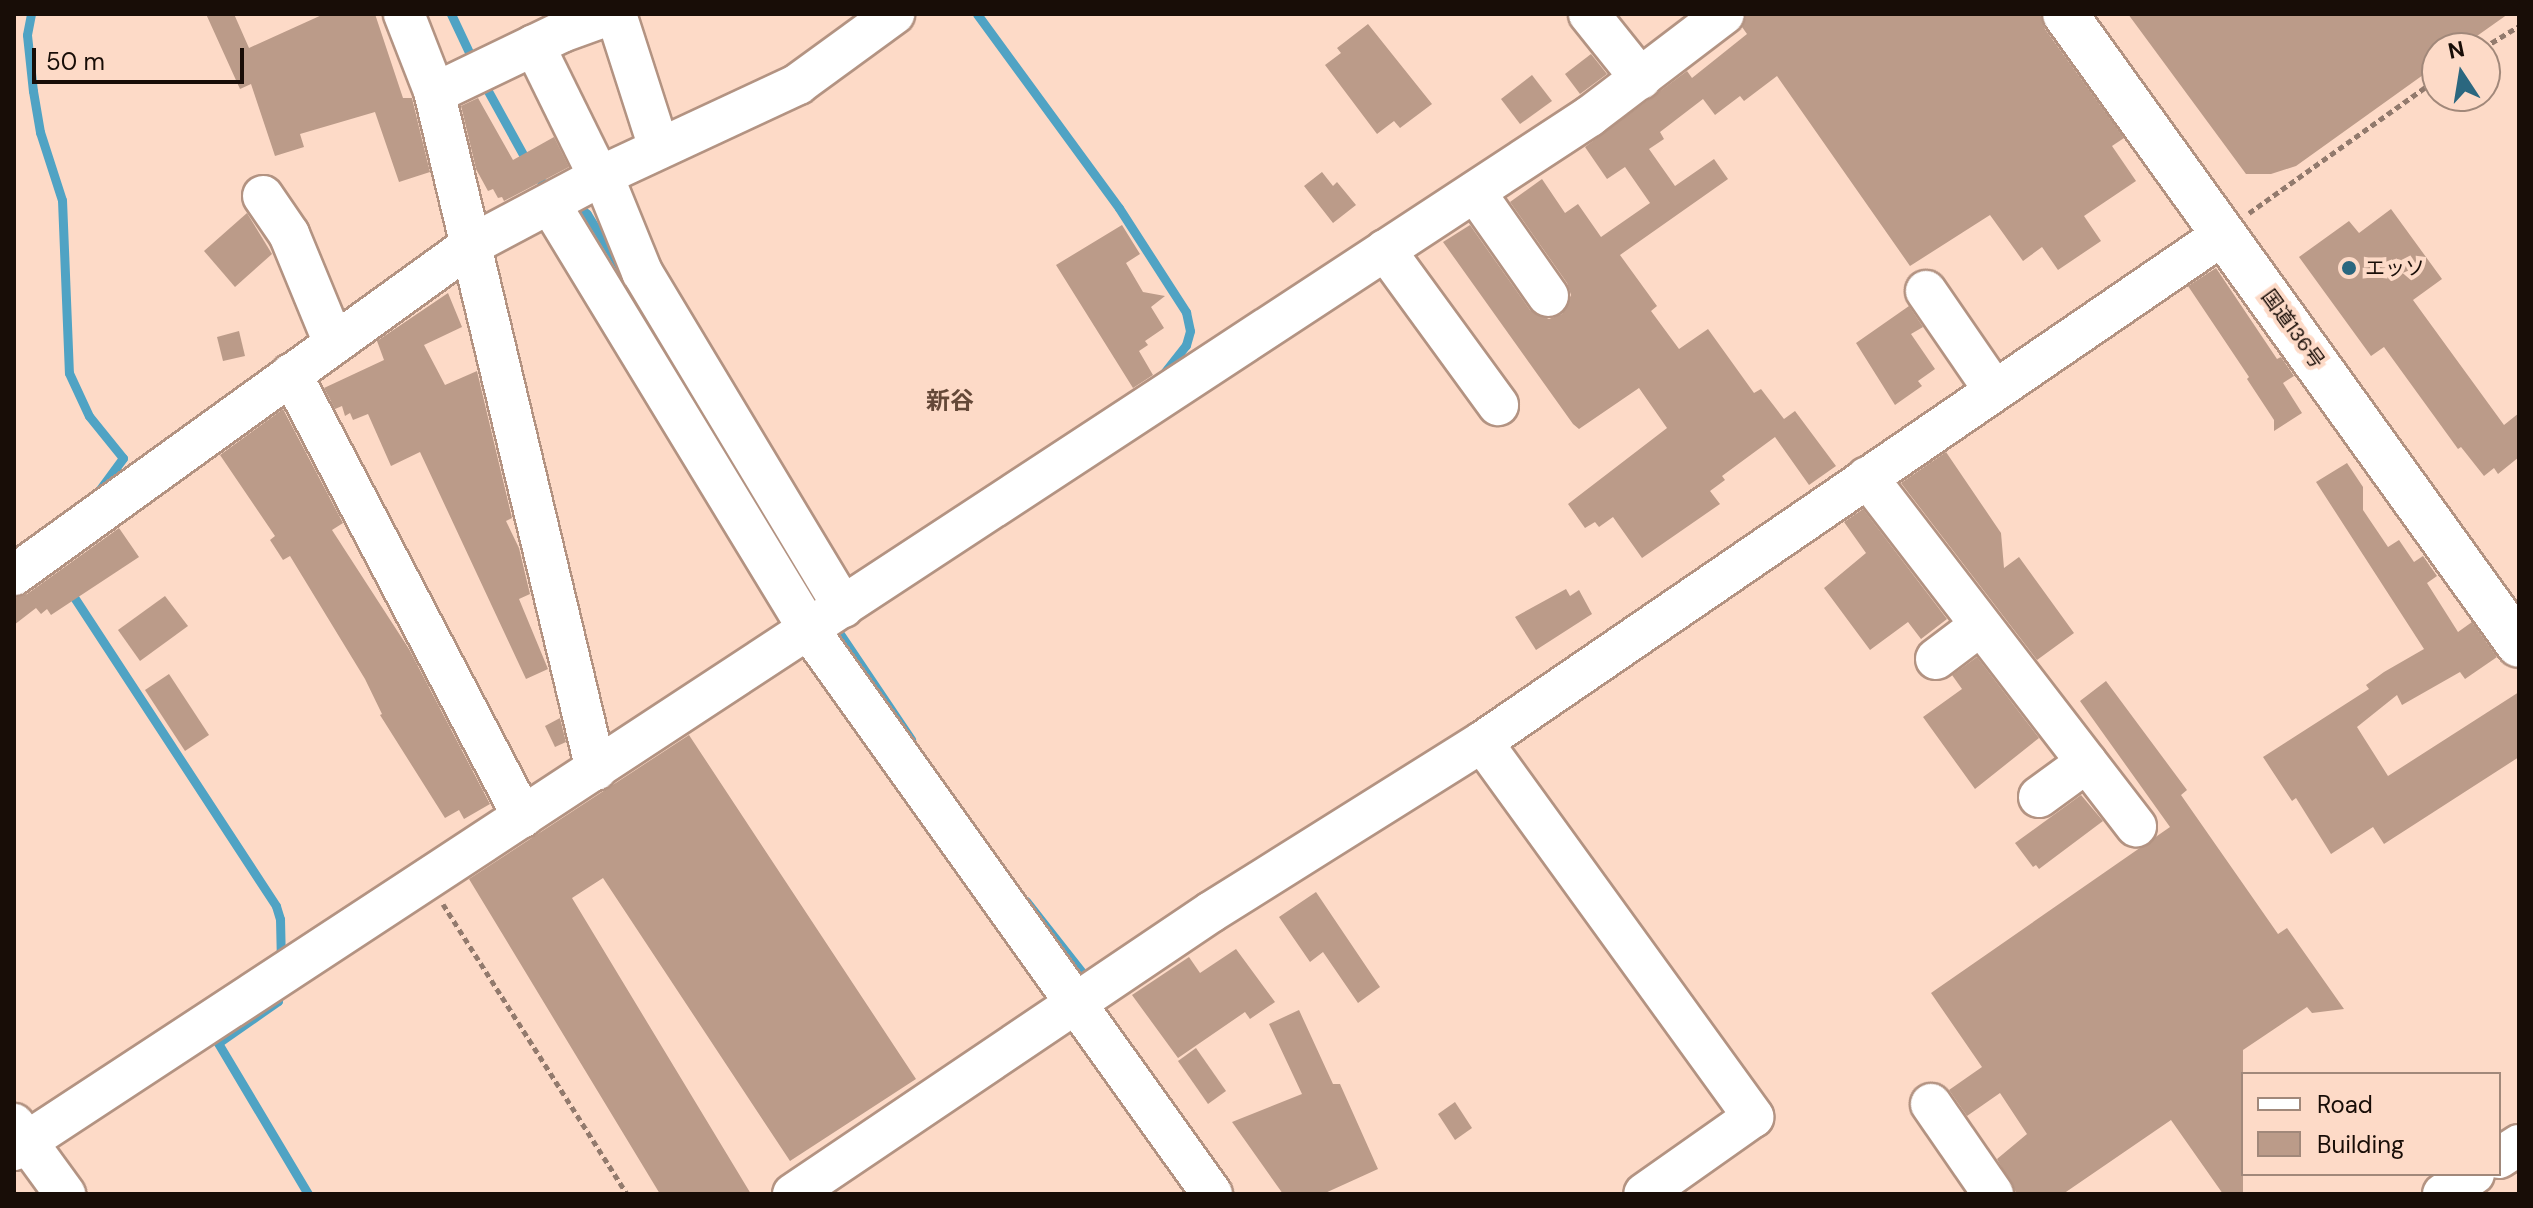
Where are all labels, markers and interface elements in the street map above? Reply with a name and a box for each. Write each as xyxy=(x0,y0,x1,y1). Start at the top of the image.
scale bar xyxy=(36,32,248,82)
north arrow xyxy=(2421,32,2501,112)
text: N xyxy=(2445,34,2467,66)
text: 50 m xyxy=(46,46,105,77)
place label: エッソ xyxy=(2365,256,2425,280)
marker: エッソ xyxy=(2340,259,2358,277)
street label: 国道136号 xyxy=(2257,285,2329,373)
district label: 新谷 xyxy=(926,387,974,415)
legend xyxy=(2241,1072,2501,1176)
text: Road xyxy=(2317,1089,2373,1120)
text: Building xyxy=(2317,1129,2404,1160)

